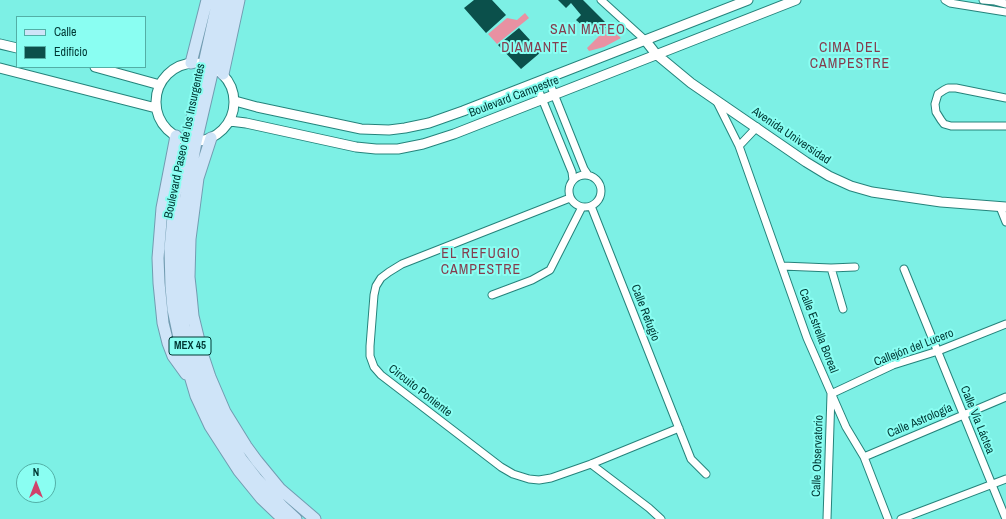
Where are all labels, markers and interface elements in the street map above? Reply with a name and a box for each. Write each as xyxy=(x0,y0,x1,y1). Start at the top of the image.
legend xyxy=(16,16,146,68)
district label: SAN MATEO xyxy=(550,22,626,38)
text: Calle xyxy=(54,24,76,40)
district label: DIAMANTE xyxy=(501,40,569,56)
district label: CIMA DEL CAMPESTRE xyxy=(810,40,890,72)
text: Edificio xyxy=(54,44,87,60)
street label: Boulevard Paseo de los Insurgentes xyxy=(162,62,208,220)
street label: Boulevard Campestre xyxy=(467,73,561,121)
street label: Avenida Universidad xyxy=(749,104,833,168)
district label: EL REFUGIO CAMPESTRE xyxy=(441,246,521,278)
street label: Calle Refugio xyxy=(628,283,662,343)
street label: Calle Estrella Boreal xyxy=(795,287,841,375)
street label: Callejón del Lucero xyxy=(872,326,956,370)
road number: MEX 45 xyxy=(169,337,211,355)
street label: Circuito Poniente xyxy=(385,362,455,420)
street label: Calle Vía Láctea xyxy=(957,384,997,456)
street label: Calle Astrología xyxy=(885,401,955,441)
street label: Calle Observatorio xyxy=(809,415,827,497)
north arrow xyxy=(16,463,56,503)
text: N xyxy=(33,465,39,479)

